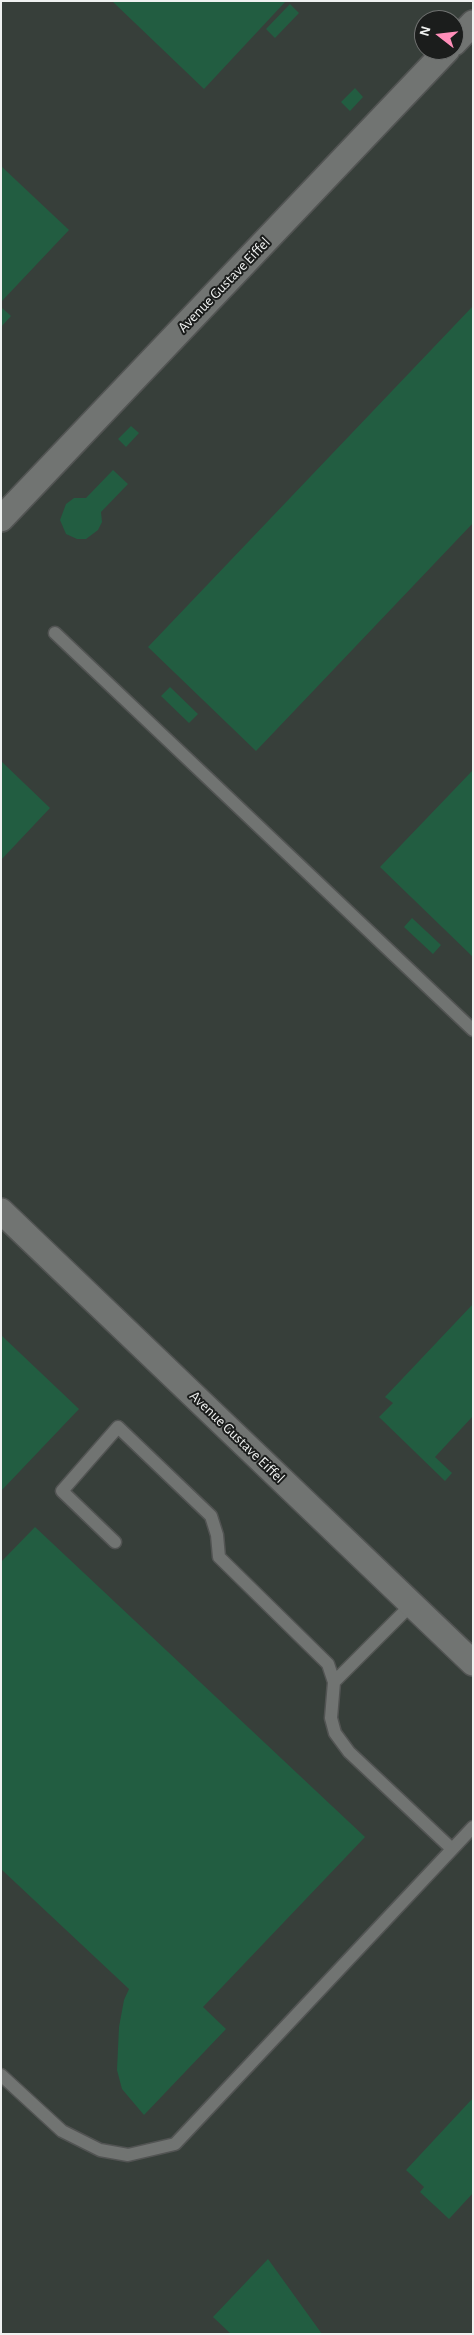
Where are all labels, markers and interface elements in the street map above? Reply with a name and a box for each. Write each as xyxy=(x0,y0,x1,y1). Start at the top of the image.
north arrow xyxy=(414,10,464,60)
text: N xyxy=(417,25,434,38)
street label: Avenue Gustave Eiffel xyxy=(174,234,274,336)
street label: Avenue Gustave Eiffel xyxy=(186,1387,288,1487)

